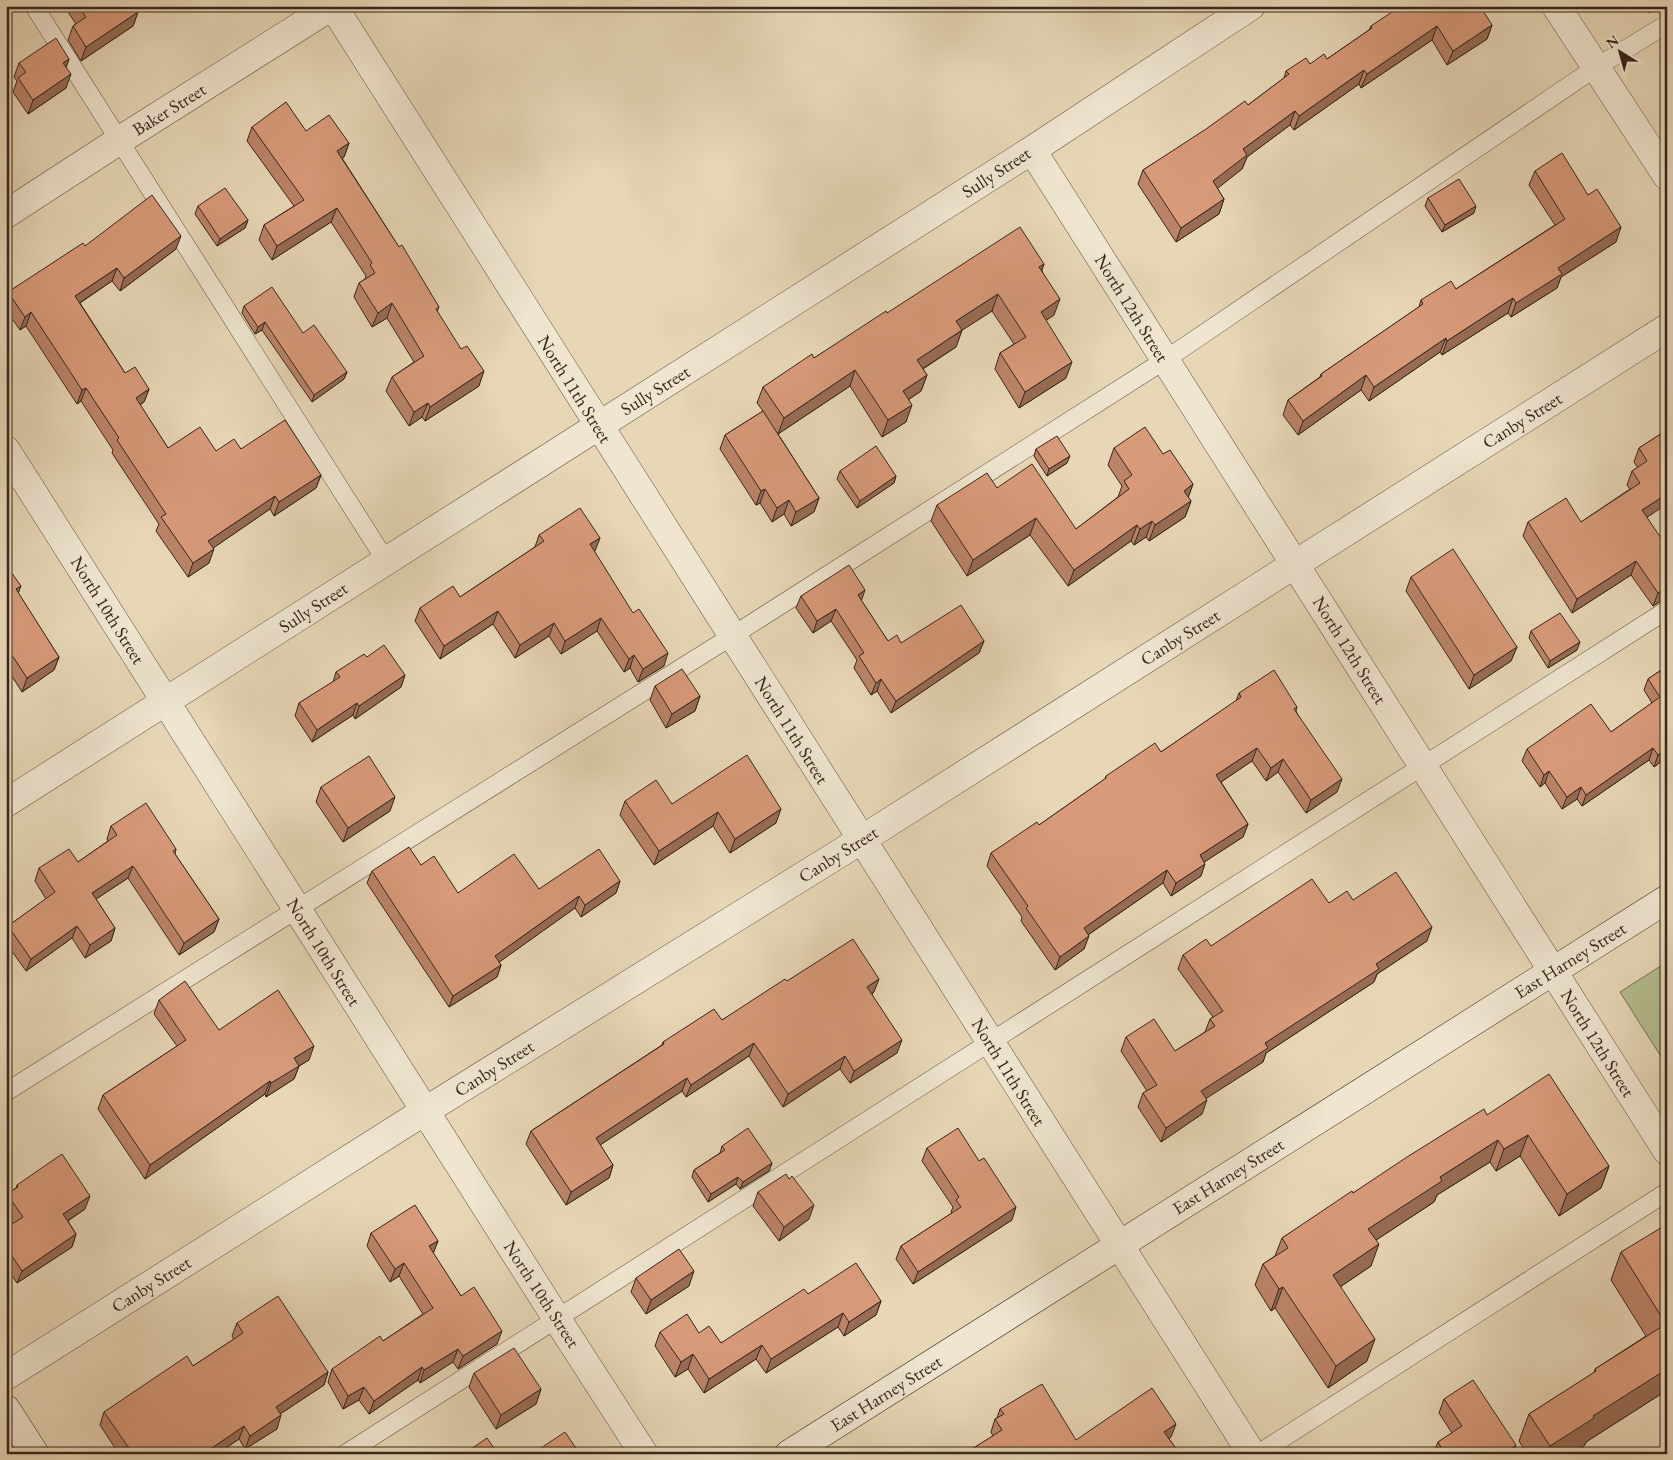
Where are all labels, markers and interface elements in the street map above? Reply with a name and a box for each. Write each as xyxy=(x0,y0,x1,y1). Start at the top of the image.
north arrow xyxy=(1596,28,1646,78)
text: N xyxy=(1602,31,1623,52)
street label: Baker Street xyxy=(128,77,210,141)
street label: Sully Street xyxy=(957,141,1035,203)
street label: North 12th Street xyxy=(1090,250,1175,367)
street label: North 11th Street xyxy=(533,331,618,448)
street label: Sully Street xyxy=(616,360,694,420)
street label: Canby Street xyxy=(1478,386,1566,453)
street label: North 10th Street xyxy=(66,552,151,669)
street label: Sully Street xyxy=(274,576,352,638)
street label: North 12th Street xyxy=(1308,592,1393,709)
street label: Canby Street xyxy=(1136,603,1224,670)
street label: North 11th Street xyxy=(750,672,835,789)
street label: Canby Street xyxy=(794,820,882,887)
street label: North 10th Street xyxy=(282,894,367,1011)
street label: East Harney Street xyxy=(1510,916,1630,1003)
street label: North 12th Street xyxy=(1556,985,1641,1102)
street label: North 11th Street xyxy=(967,1014,1052,1131)
street label: Canby Street xyxy=(450,1034,538,1101)
street label: East Harney Street xyxy=(1168,1132,1288,1219)
street label: North 10th Street xyxy=(499,1236,585,1352)
street label: Canby Street xyxy=(107,1250,195,1317)
street label: East Harney Street xyxy=(826,1349,946,1436)

